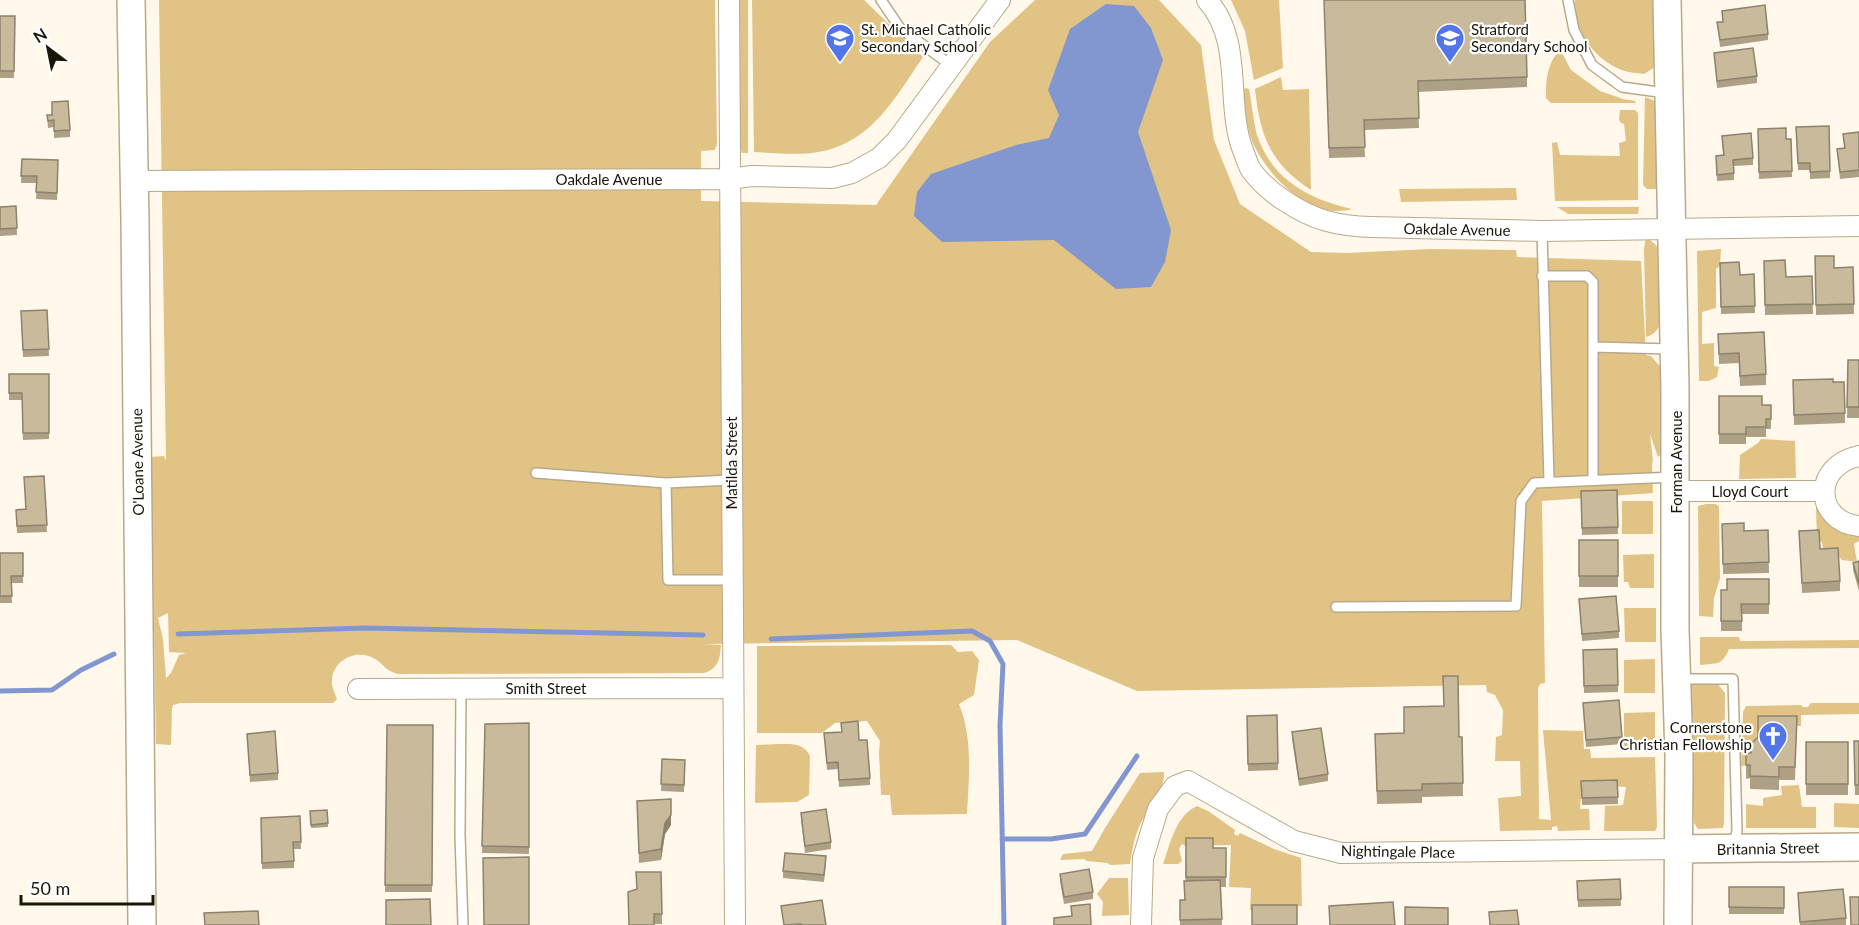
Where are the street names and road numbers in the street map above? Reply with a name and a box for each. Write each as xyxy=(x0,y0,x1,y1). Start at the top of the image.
street label: Oakdale Avenue xyxy=(556,170,662,188)
street label: Oakdale Avenue xyxy=(1403,219,1511,239)
street label: O'Loane Avenue xyxy=(127,408,147,516)
street label: Forman Avenue xyxy=(1667,410,1685,513)
street label: Matilda Street xyxy=(722,416,740,510)
street label: Lloyd Court xyxy=(1712,482,1789,500)
street label: Smith Street xyxy=(506,679,587,697)
street label: Britannia Street xyxy=(1717,838,1820,858)
street label: Nightingale Place xyxy=(1341,841,1455,861)

